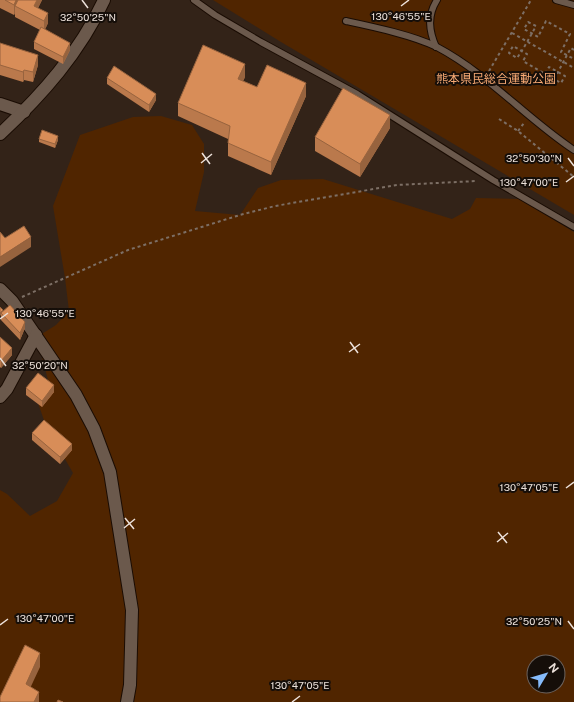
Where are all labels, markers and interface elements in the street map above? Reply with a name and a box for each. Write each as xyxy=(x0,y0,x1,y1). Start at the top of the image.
text: 130°46'55"E xyxy=(371,10,431,22)
text: 32°50'25"N xyxy=(60,11,116,23)
park label: 熊本県民総合運動公園 xyxy=(436,72,556,86)
text: 32°50'30"N xyxy=(506,152,562,164)
text: 130°47'00"E xyxy=(500,176,558,188)
text: 130°46'55"E xyxy=(15,307,75,319)
text: 32°50'20"N xyxy=(12,359,68,371)
text: 130°47'05"E xyxy=(500,481,558,493)
text: 130°47'00"E xyxy=(16,612,74,624)
text: 32°50'25"N xyxy=(506,615,562,627)
north arrow xyxy=(526,654,566,694)
text: N xyxy=(547,661,561,675)
text: 130°47'05"E xyxy=(271,679,329,691)

